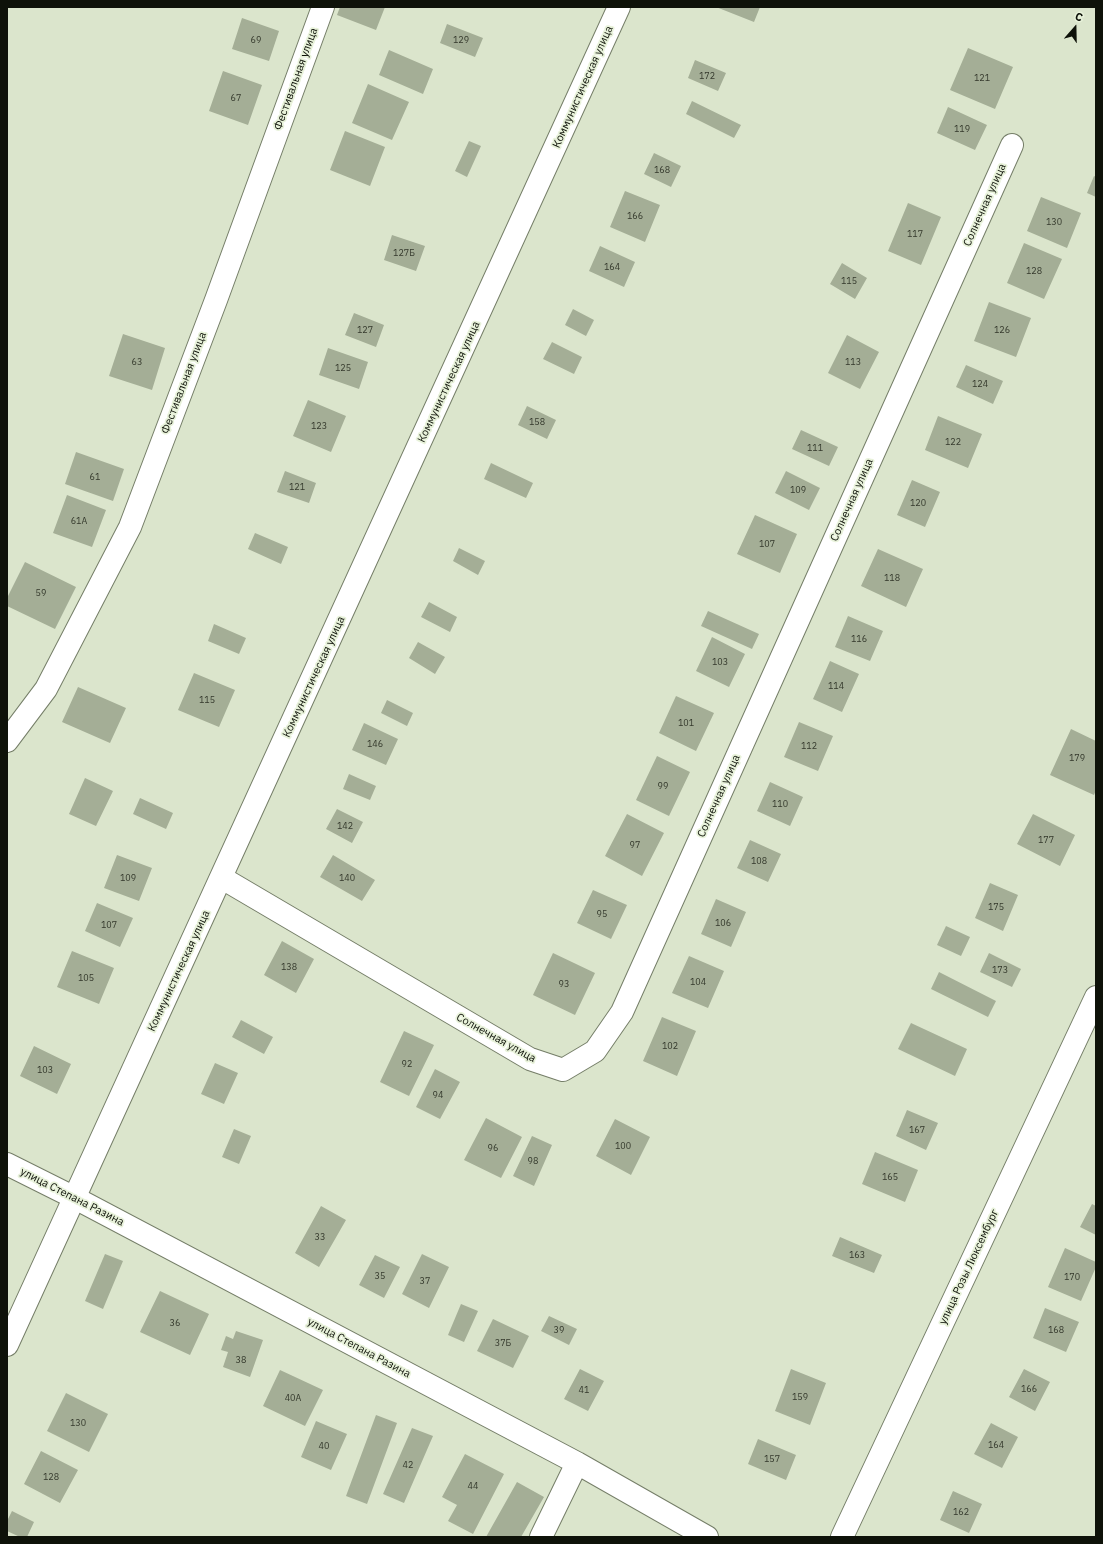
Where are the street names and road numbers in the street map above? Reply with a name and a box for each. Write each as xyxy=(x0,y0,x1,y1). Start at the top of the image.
street label: Коммунистическая улица xyxy=(550,24,616,150)
street label: Фестивальная улица xyxy=(271,26,321,132)
street label: Солнечная улица xyxy=(961,162,1009,248)
street label: Коммунистическая улица xyxy=(415,319,483,445)
street label: Фестивальная улица xyxy=(159,330,209,436)
street label: Солнечная улица xyxy=(828,457,876,543)
street label: Коммунистическая улица xyxy=(280,614,348,740)
street label: Солнечная улица xyxy=(695,753,743,839)
street label: Коммунистическая улица xyxy=(145,908,213,1034)
street label: Солнечная улица xyxy=(454,1011,538,1065)
street label: улица Степана Разина xyxy=(18,1165,126,1229)
street label: улица Розы Люксембург xyxy=(936,1207,1002,1327)
street label: улица Степана Разина xyxy=(305,1315,413,1381)

